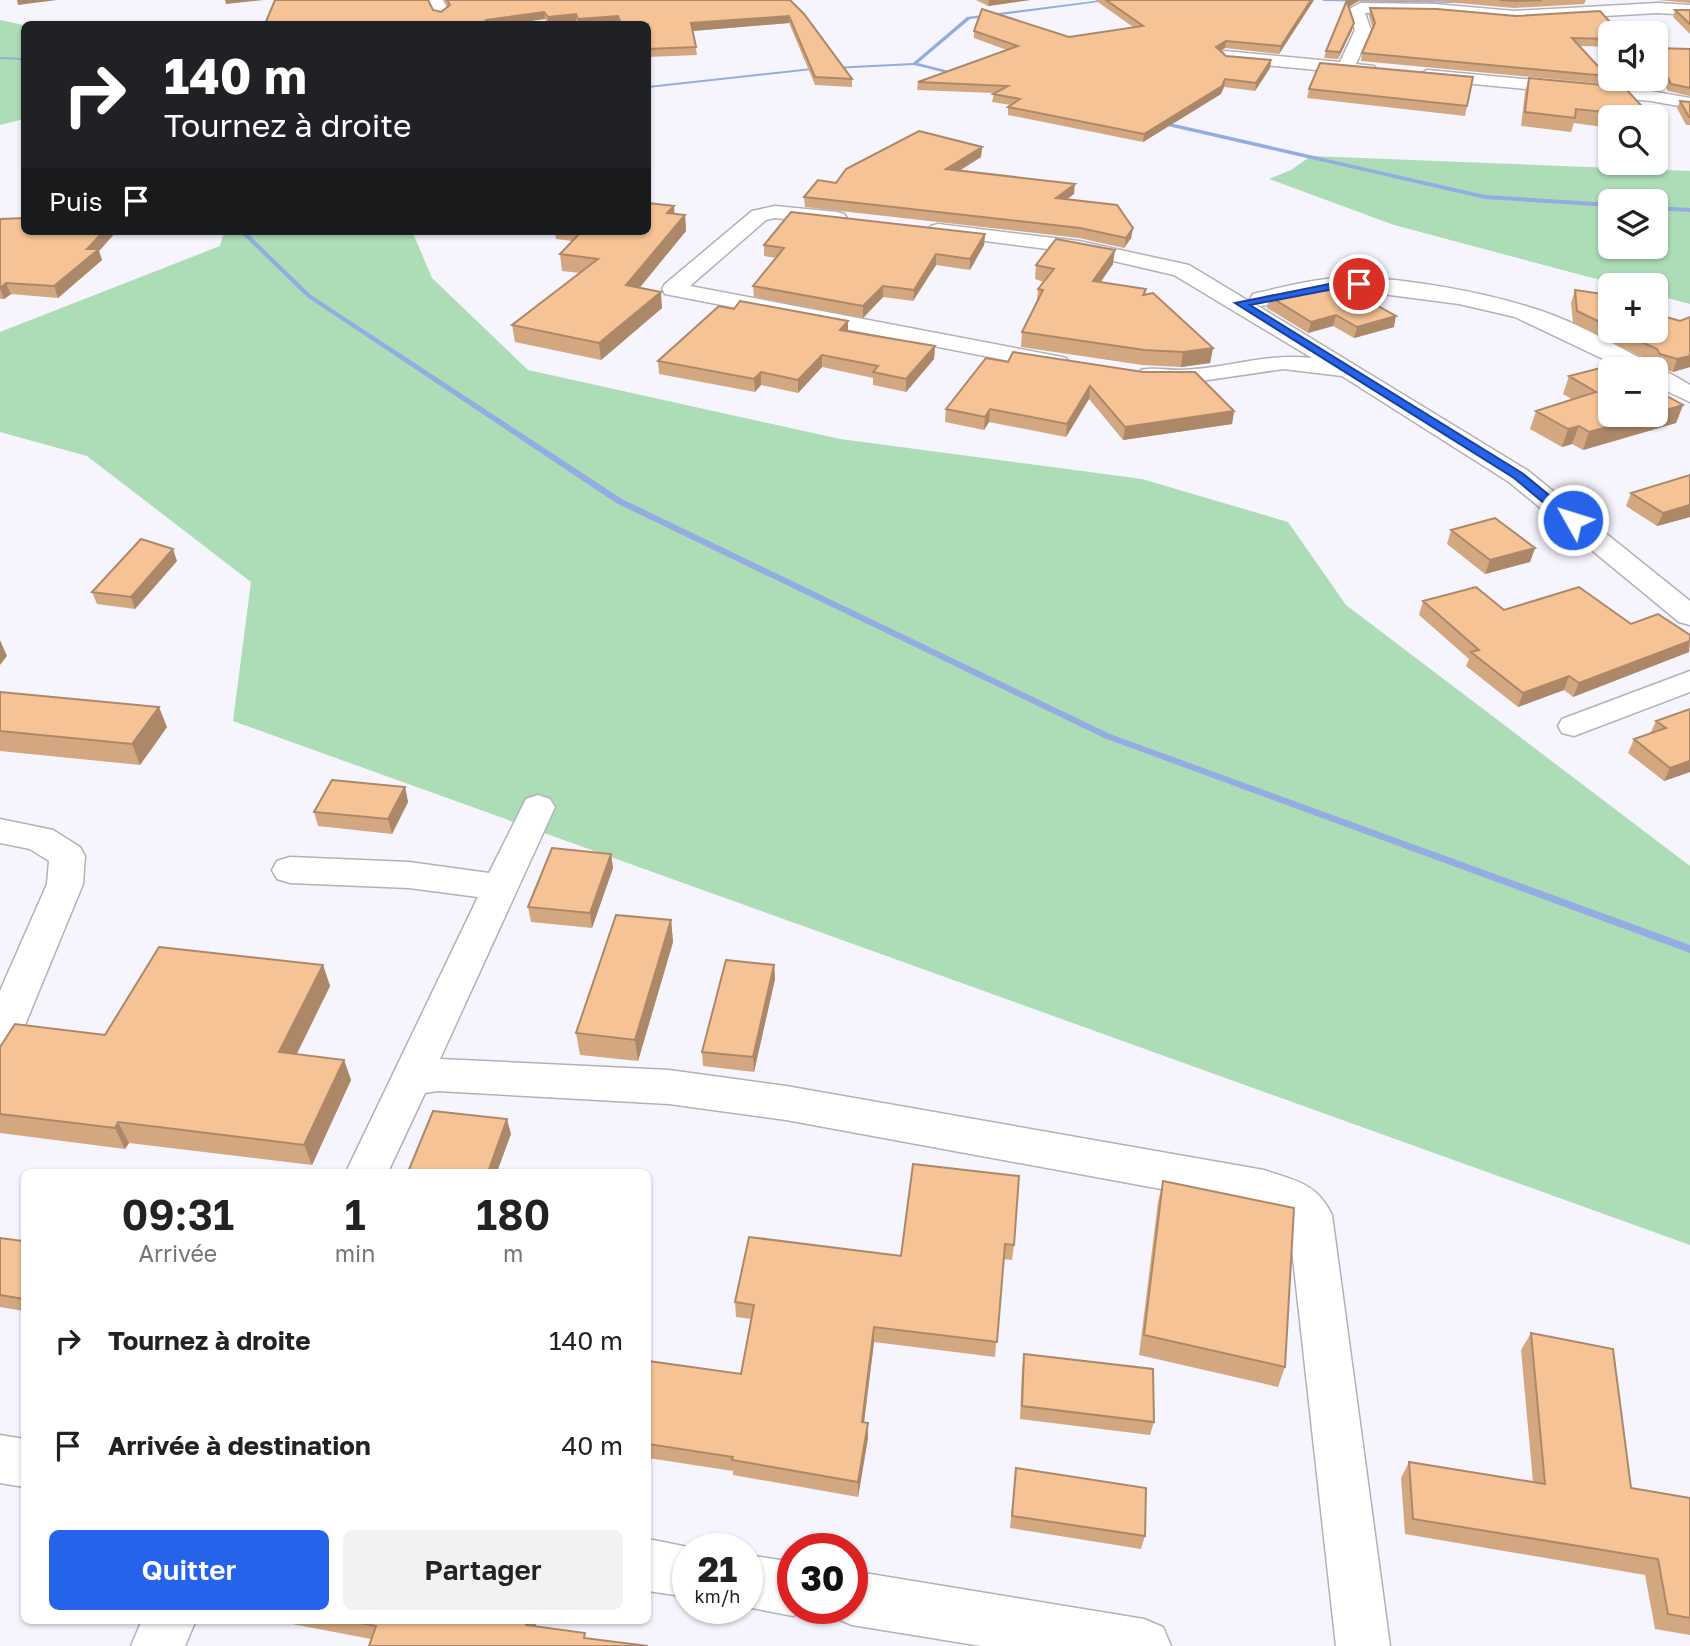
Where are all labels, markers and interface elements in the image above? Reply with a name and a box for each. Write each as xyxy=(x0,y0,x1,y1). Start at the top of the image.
map controls xyxy=(1598,21,1668,427)
button: sound xyxy=(1598,21,1668,91)
text: 140 m xyxy=(164,46,307,105)
icon: right xyxy=(49,49,140,140)
button: search xyxy=(1598,105,1668,175)
text: Tournez à droite xyxy=(164,106,412,144)
icon: arrive xyxy=(117,182,155,220)
text: Puis xyxy=(49,186,103,217)
button: layers xyxy=(1598,189,1668,259)
pin xyxy=(1329,254,1389,314)
icon: arrive xyxy=(1340,265,1378,303)
button: + xyxy=(1598,273,1668,343)
button: − xyxy=(1598,357,1668,427)
position arrow xyxy=(1536,483,1610,557)
text: 09:31 xyxy=(122,1189,234,1239)
text: 1 xyxy=(344,1189,366,1239)
text: 180 xyxy=(476,1189,550,1239)
text: Arrivée xyxy=(139,1239,217,1267)
text: min xyxy=(335,1239,375,1267)
text: m xyxy=(503,1239,523,1267)
icon: right xyxy=(49,1322,87,1360)
text: Tournez à droite xyxy=(108,1325,311,1356)
text: 140 m xyxy=(549,1325,623,1356)
icon: arrive xyxy=(49,1427,87,1465)
text: Arrivée à destination xyxy=(108,1430,371,1461)
text: 40 m xyxy=(562,1430,623,1461)
button: Quitter xyxy=(49,1530,329,1610)
button: Partager xyxy=(343,1530,623,1610)
speed limit sign: 30 xyxy=(777,1533,868,1624)
text: 21 xyxy=(698,1548,737,1590)
text: km/h xyxy=(695,1585,740,1607)

